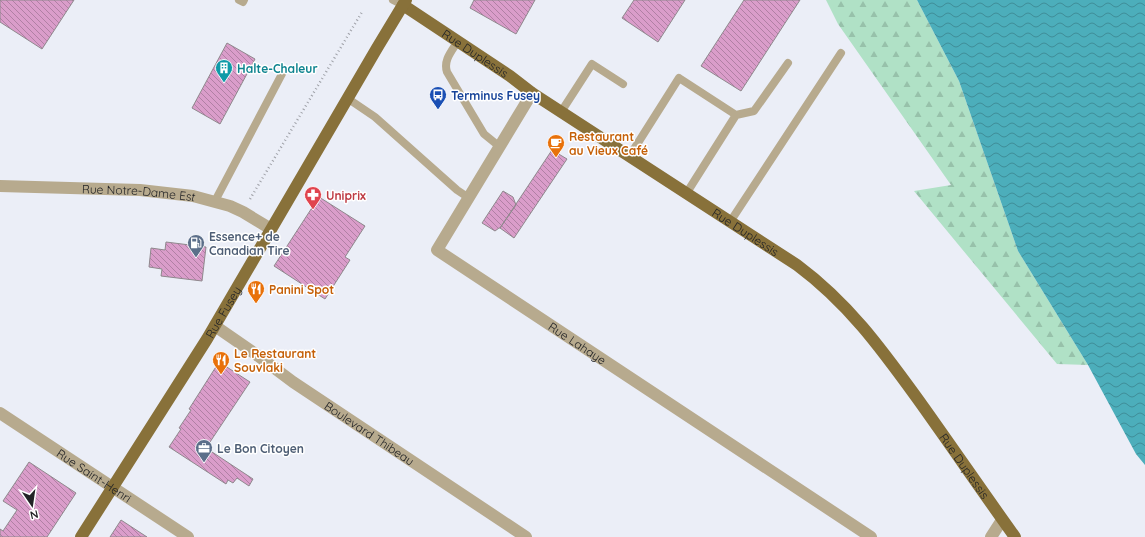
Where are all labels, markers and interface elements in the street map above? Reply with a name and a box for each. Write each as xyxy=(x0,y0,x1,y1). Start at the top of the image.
street label: Rue Duplessis xyxy=(439,26,512,81)
building icon: Halte-Chaleur xyxy=(214,58,234,83)
place label: Halte-Chaleur xyxy=(237,61,318,76)
bus stop icon: Terminus Fusey xyxy=(428,85,448,110)
place label: Terminus Fusey xyxy=(451,88,540,103)
place label: Restaurant au Vieux Café xyxy=(569,129,648,158)
cafe icon: Restaurant au Vieux Café xyxy=(546,133,566,158)
street label: Rue Notre-Dame Est xyxy=(82,181,198,204)
pharmacy icon: Uniprix xyxy=(303,185,323,210)
place label: Uniprix xyxy=(326,188,366,203)
street label: Rue Duplessis xyxy=(710,205,782,259)
place label: Essence+ de Canadian Tire xyxy=(209,229,290,258)
fuel station icon: Essence+ de Canadian Tire xyxy=(186,233,206,258)
restaurant icon: Panini Spot xyxy=(246,279,266,304)
place label: Panini Spot xyxy=(269,282,334,297)
street label: Rue Fusey xyxy=(202,283,244,341)
street label: Rue Lahaye xyxy=(546,318,609,368)
place label: Le Restaurant Souvlaki xyxy=(234,346,316,375)
restaurant icon: Le Restaurant Souvlaki xyxy=(211,350,231,375)
street label: Boulevard Thibeau xyxy=(322,398,417,468)
street label: Rue Duplessis xyxy=(937,430,993,502)
office icon: Le Bon Citoyen xyxy=(194,438,214,463)
place label: Le Bon Citoyen xyxy=(217,441,304,456)
street label: Rue Saint-Henri xyxy=(54,445,135,505)
north arrow xyxy=(12,485,52,525)
text: N xyxy=(29,507,40,522)

